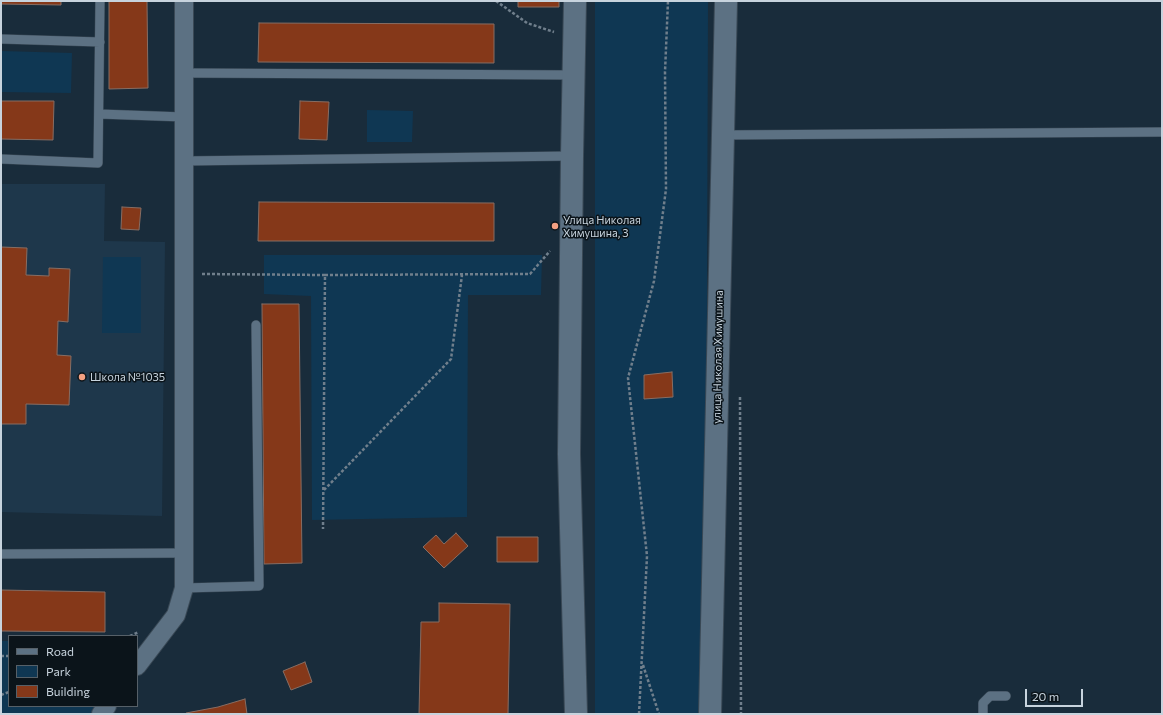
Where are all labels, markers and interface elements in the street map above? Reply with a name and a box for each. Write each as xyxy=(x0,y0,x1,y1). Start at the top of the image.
place label: Улица Николая Химушина, 3 xyxy=(563,213,641,239)
marker: Улица Николая Химушина, 3 xyxy=(550,221,560,231)
street label: улица Николая Химушина xyxy=(710,290,726,424)
place label: Школа №1035 xyxy=(90,370,165,384)
marker: Школа №1035 xyxy=(77,372,87,382)
legend xyxy=(8,635,138,707)
text: Road xyxy=(46,644,74,658)
text: Park xyxy=(46,664,71,678)
scale bar xyxy=(1027,681,1085,707)
text: Building xyxy=(46,684,90,698)
text: 20 m xyxy=(1032,689,1059,703)

